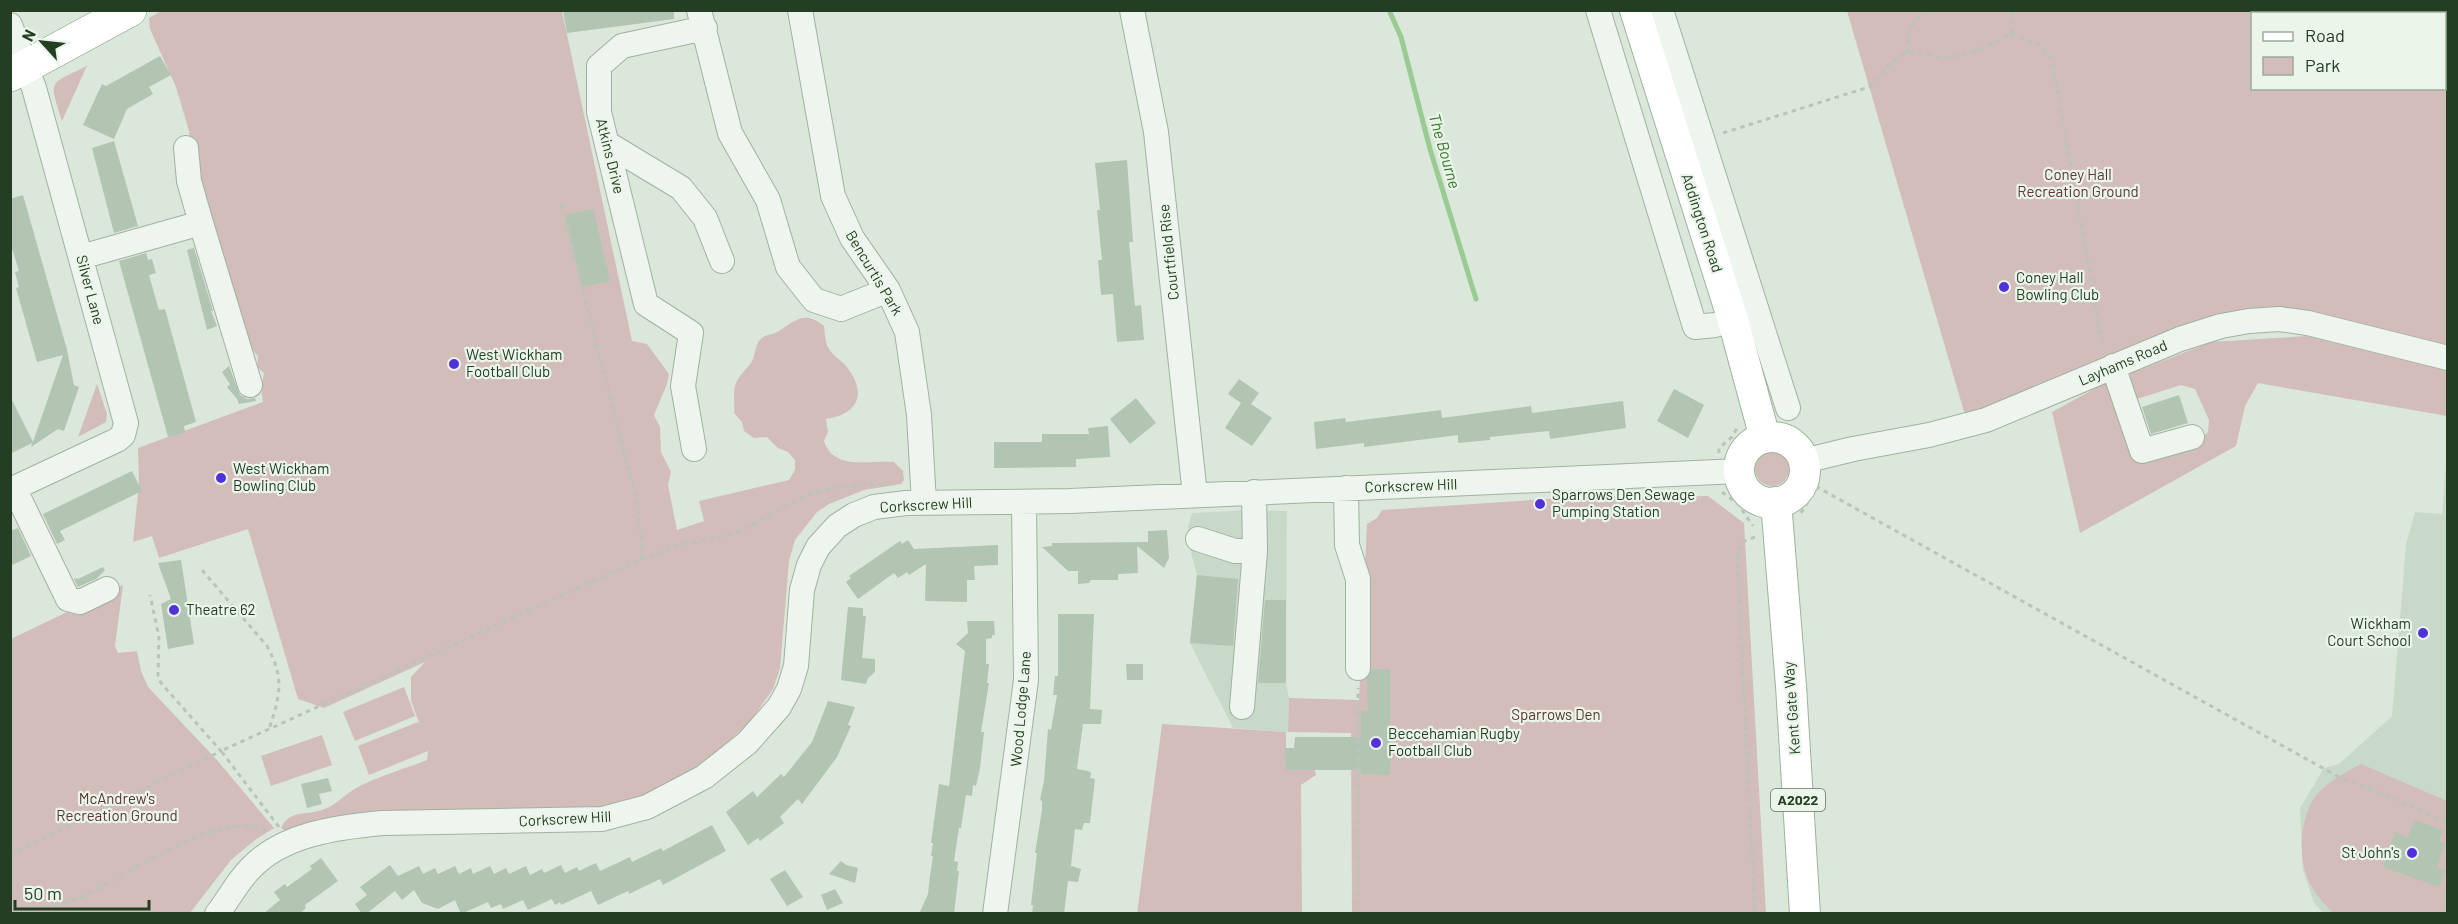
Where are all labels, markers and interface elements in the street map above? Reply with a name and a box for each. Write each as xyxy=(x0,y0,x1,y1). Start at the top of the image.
north arrow xyxy=(12,12,72,72)
legend xyxy=(2251,12,2446,90)
text: Road xyxy=(2305,24,2345,46)
text: N xyxy=(17,26,39,44)
text: Park xyxy=(2305,54,2340,76)
water label: The Bourne xyxy=(1426,111,1465,191)
street label: Atkins Drive xyxy=(593,116,629,196)
park label: Coney Hall Recreation Ground xyxy=(2017,165,2139,200)
street label: Addington Road xyxy=(1678,171,1727,274)
street label: Courtfield Rise xyxy=(1154,203,1182,301)
street label: Bencurtis Park xyxy=(842,227,908,319)
street label: Silver Lane xyxy=(73,253,109,327)
place label: Coney Hall Bowling Club xyxy=(2016,268,2099,303)
marker: Coney Hall Bowling Club xyxy=(1997,280,2011,294)
street label: Layhams Road xyxy=(2076,335,2170,389)
place label: West Wickham Football Club xyxy=(466,345,562,380)
marker: West Wickham Football Club xyxy=(447,357,461,371)
place label: West Wickham Bowling Club xyxy=(233,459,329,494)
marker: West Wickham Bowling Club xyxy=(214,471,228,485)
street label: Corkscrew Hill xyxy=(1364,474,1458,496)
place label: Sparrows Den Sewage Pumping Station xyxy=(1552,485,1695,520)
street label: Corkscrew Hill xyxy=(879,493,973,515)
marker: Sparrows Den Sewage Pumping Station xyxy=(1533,497,1547,511)
place label: Theatre 62 xyxy=(186,600,256,618)
marker: Theatre 62 xyxy=(167,603,181,617)
place label: Wickham Court School xyxy=(2327,614,2411,649)
marker: Wickham Court School xyxy=(2416,626,2430,640)
street label: Wood Lodge Lane xyxy=(1006,650,1034,767)
street label: Kent Gate Way xyxy=(1779,661,1803,755)
park label: Sparrows Den xyxy=(1511,705,1601,723)
place label: Beccehamian Rugby Football Club xyxy=(1388,724,1520,759)
marker: Beccehamian Rugby Football Club xyxy=(1369,736,1383,750)
park label: McAndrew's Recreation Ground xyxy=(56,789,178,824)
road number: A2022 xyxy=(1771,789,1825,811)
street label: Corkscrew Hill xyxy=(518,807,612,829)
place label: St John's xyxy=(2341,843,2400,861)
marker: St John's xyxy=(2405,846,2419,860)
scale bar xyxy=(15,873,148,911)
text: 50 m xyxy=(24,882,62,904)

